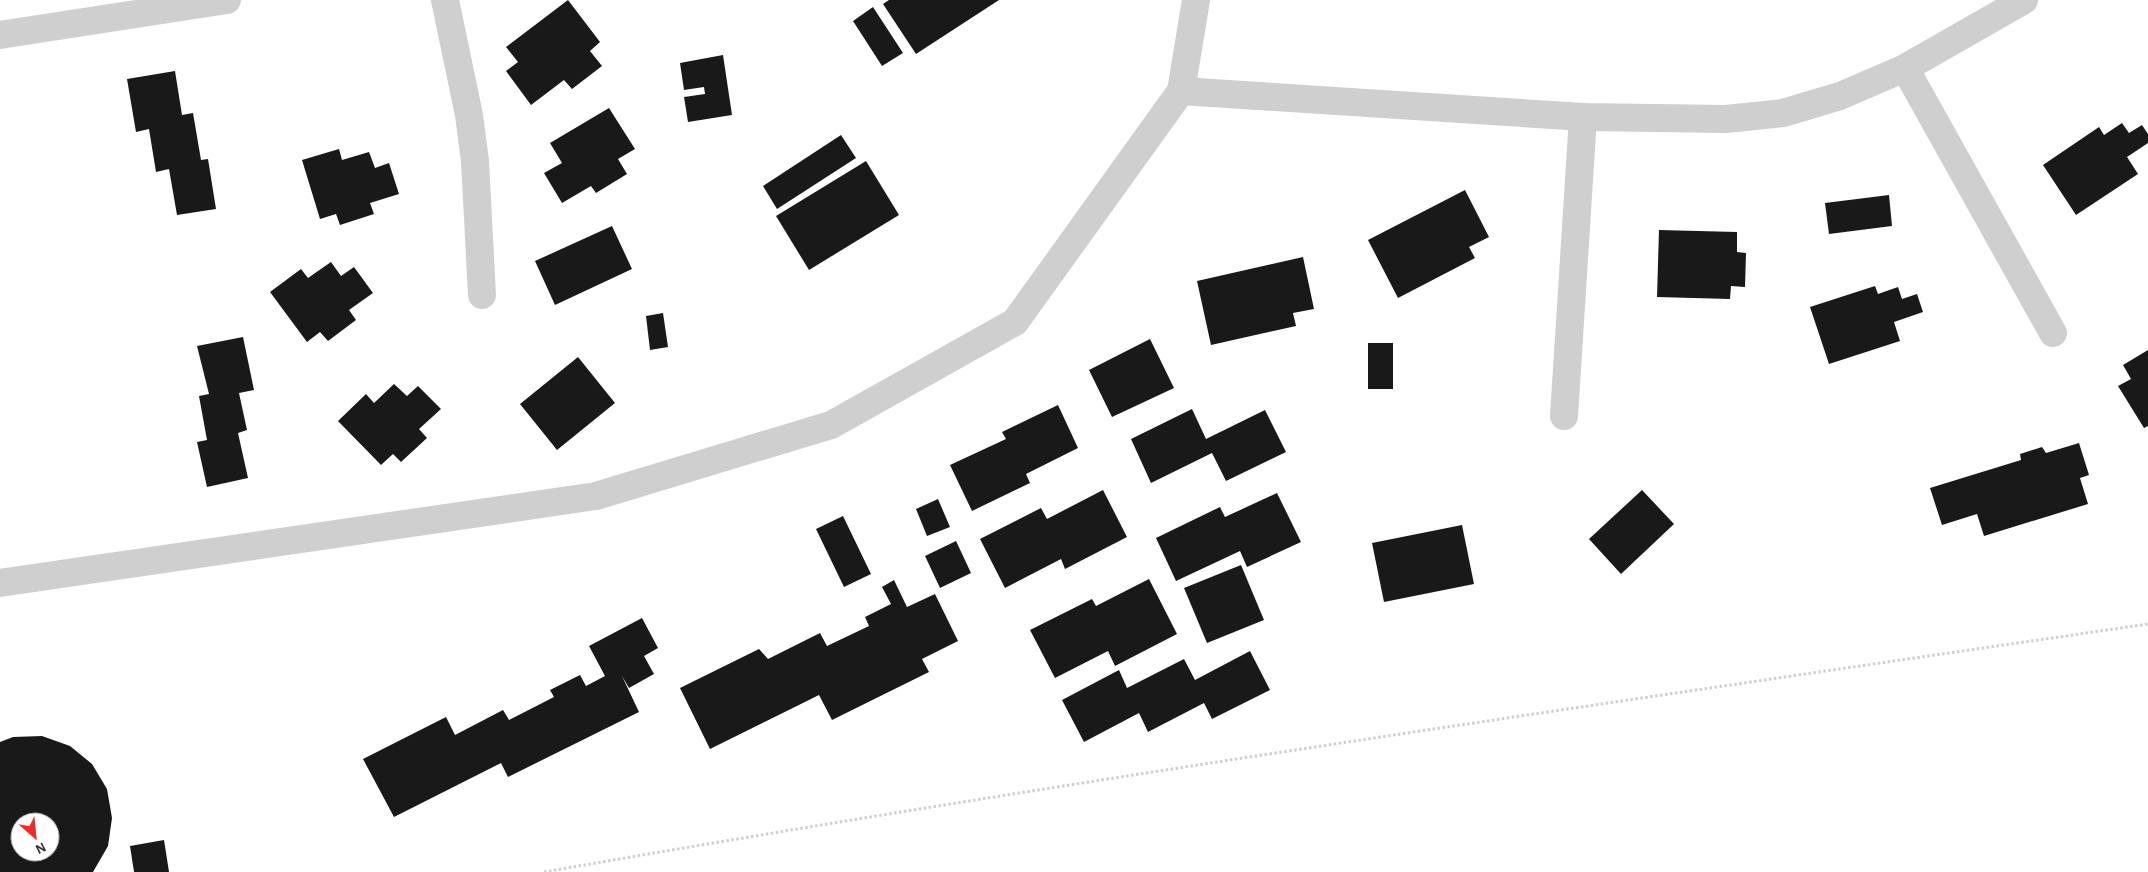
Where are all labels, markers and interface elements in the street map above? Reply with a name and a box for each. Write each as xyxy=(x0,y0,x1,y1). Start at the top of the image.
north arrow xyxy=(10,812,60,862)
text: N xyxy=(33,839,48,856)

